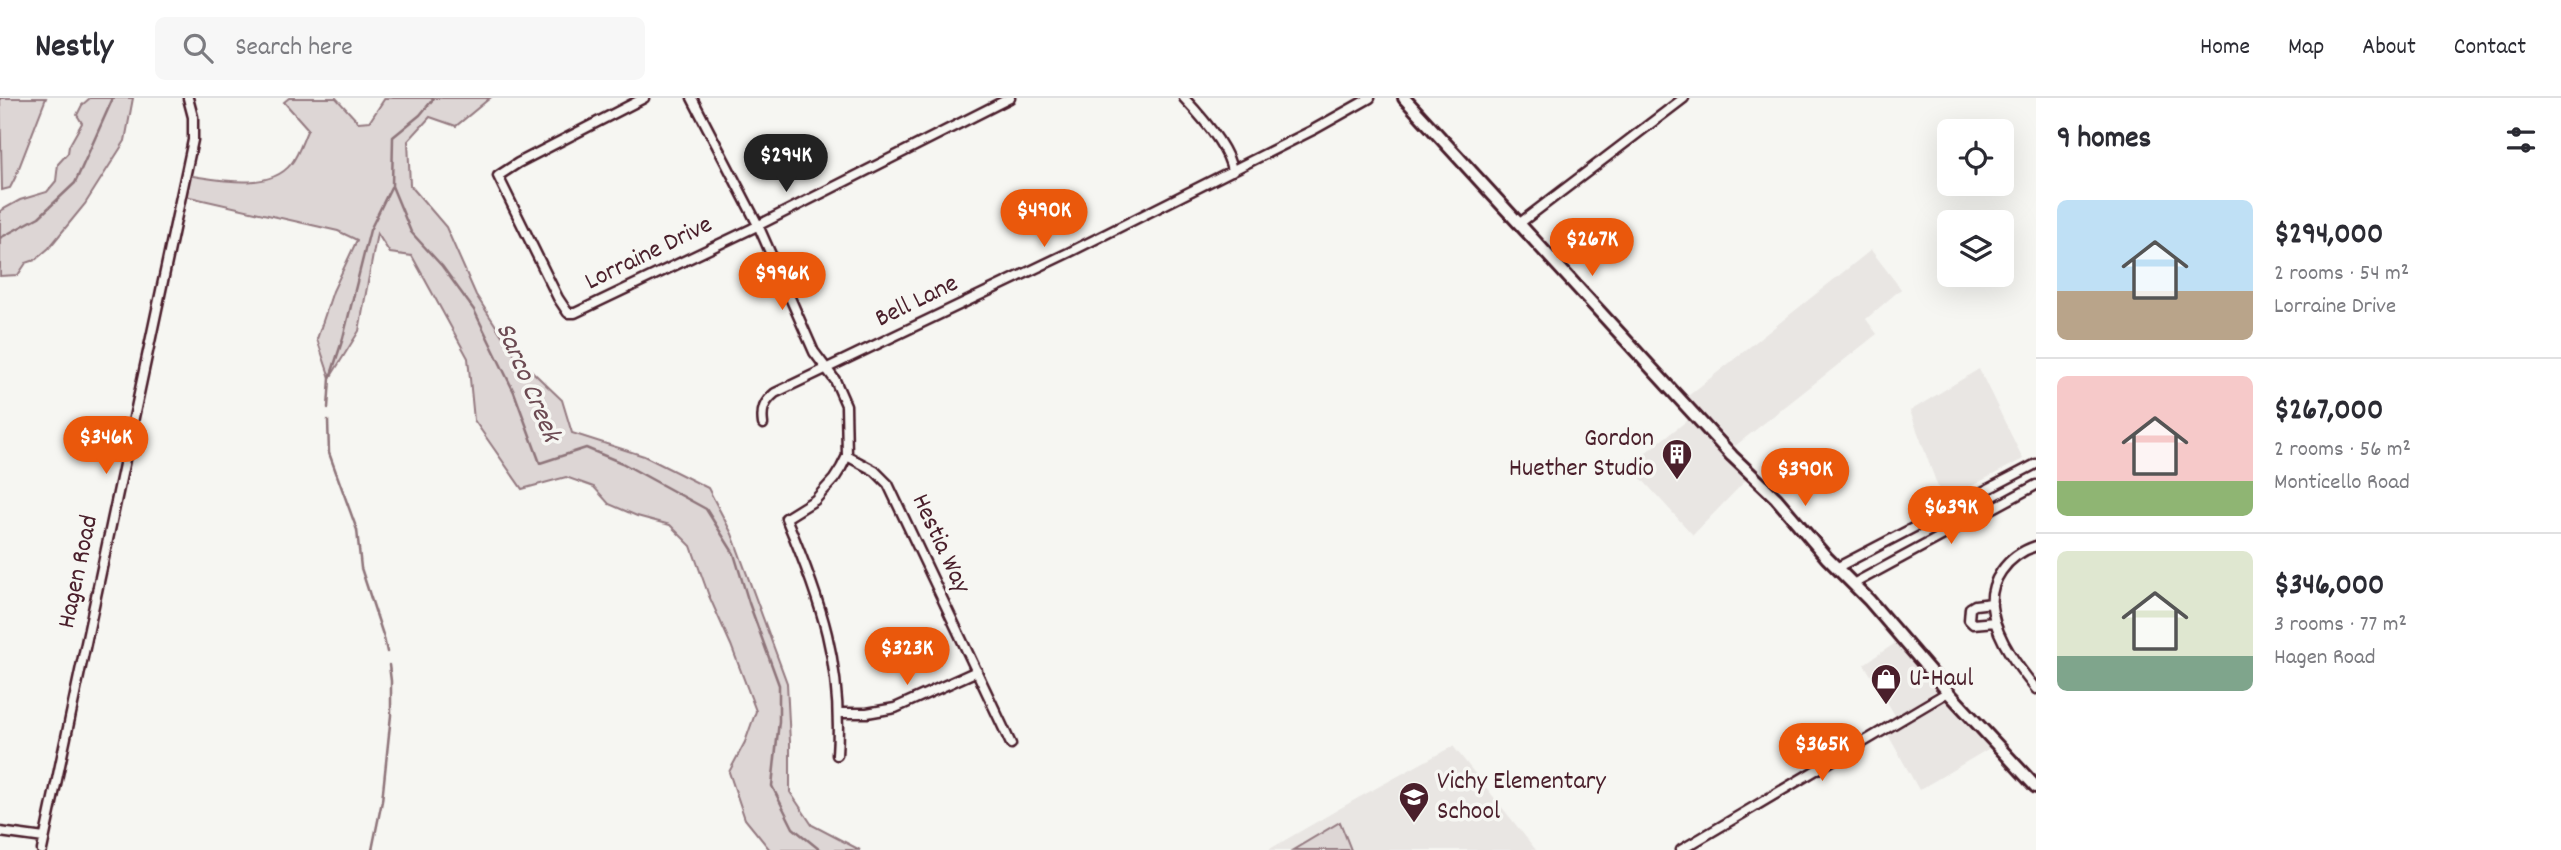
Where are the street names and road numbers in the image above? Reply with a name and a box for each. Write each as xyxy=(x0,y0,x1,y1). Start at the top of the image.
street label: Lorraine Drive xyxy=(579,207,719,301)
street label: Bell Lane xyxy=(869,266,965,338)
street label: Hestia Way xyxy=(901,488,979,600)
street label: Hagen Road xyxy=(49,512,109,632)

